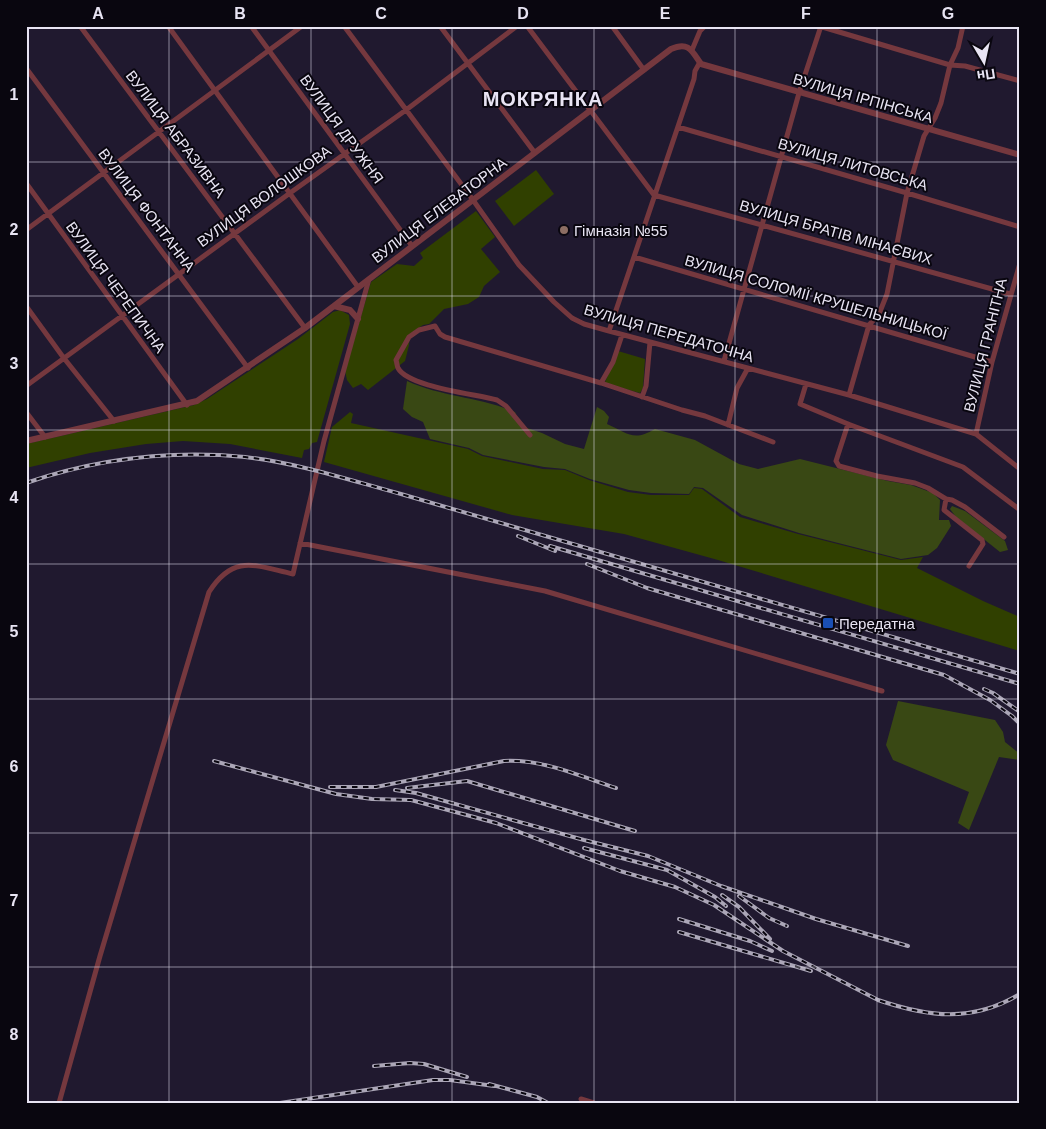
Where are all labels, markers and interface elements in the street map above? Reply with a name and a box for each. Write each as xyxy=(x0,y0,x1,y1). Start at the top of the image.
text: A xyxy=(92,5,104,22)
text: B xyxy=(234,5,246,22)
text: C xyxy=(375,5,387,22)
text: D xyxy=(517,5,529,22)
text: E xyxy=(660,5,671,22)
text: F xyxy=(801,5,811,22)
text: G xyxy=(942,5,954,22)
north arrow xyxy=(958,38,1008,88)
text: Пн xyxy=(976,65,996,84)
street label: ВУЛИЦЯ АБРАЗИВНА xyxy=(123,67,229,201)
street label: ВУЛИЦЯ ІРПІНСЬКА xyxy=(791,70,935,126)
street label: ВУЛИЦЯ ДРУЖНЯ xyxy=(297,71,387,187)
text: 1 xyxy=(10,86,19,103)
district label: МОКРЯНКА xyxy=(483,88,603,110)
street label: ВУЛИЦЯ ЛИТОВСЬКА xyxy=(776,134,930,194)
street label: ВУЛИЦЯ ВОЛОШКОВА xyxy=(194,142,334,250)
street label: ВУЛИЦЯ ФОНТАННА xyxy=(95,145,199,275)
street label: ВУЛИЦЯ ЕЛЕВАТОРНА xyxy=(368,154,510,266)
street label: ВУЛИЦЯ БРАТІВ МІНАЄВИХ xyxy=(738,196,934,268)
street label: ВУЛИЦЯ ЧЕРЕПИЧНА xyxy=(63,218,169,356)
text: 2 xyxy=(10,221,19,238)
place label: Гімназія №55 xyxy=(574,222,668,239)
marker: Гімназія №55 xyxy=(558,224,570,236)
street label: ВУЛИЦЯ СОЛОМІЇ КРУШЕЛЬНИЦЬКОЇ xyxy=(683,251,950,343)
street label: ВУЛИЦЯ ГРАНІТНА xyxy=(960,276,1010,414)
street label: ВУЛИЦЯ ПЕРЕДАТОЧНА xyxy=(582,301,756,365)
text: 3 xyxy=(10,355,19,372)
text: 4 xyxy=(10,489,19,506)
place label: Передатна xyxy=(839,615,915,632)
marker: Передатна xyxy=(821,616,835,630)
text: 5 xyxy=(10,623,19,640)
text: 6 xyxy=(10,758,19,775)
text: 7 xyxy=(10,892,19,909)
text: 8 xyxy=(10,1026,19,1043)

